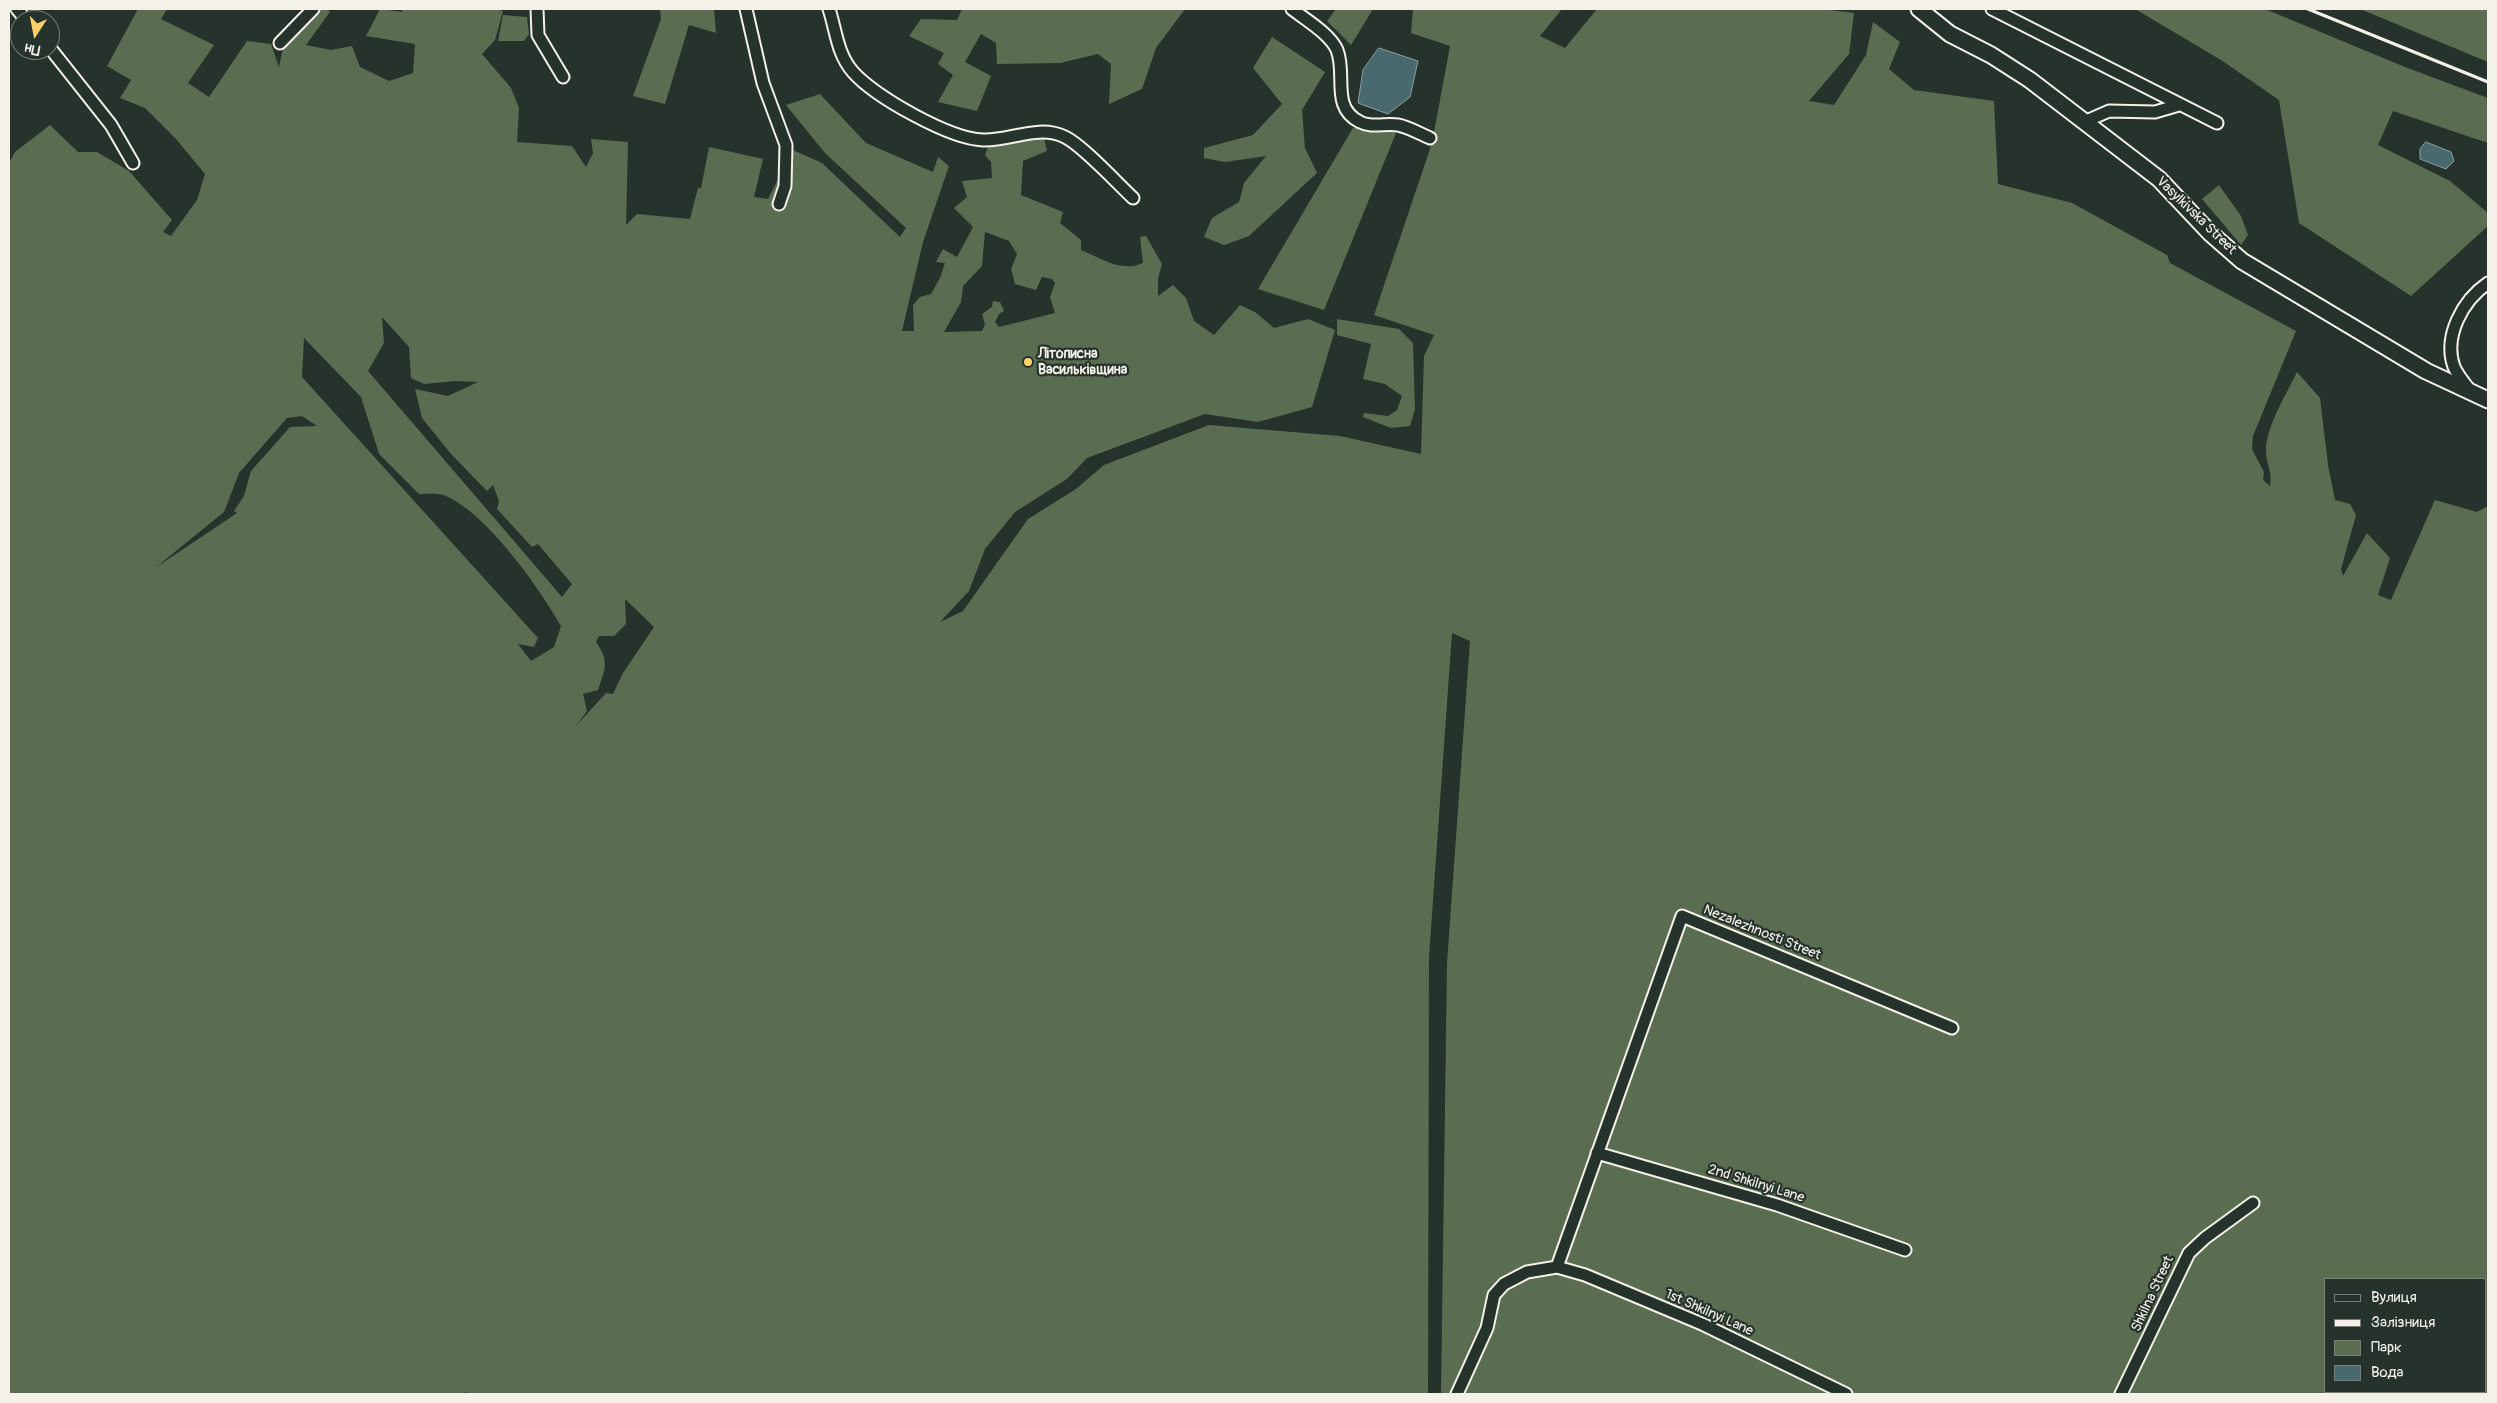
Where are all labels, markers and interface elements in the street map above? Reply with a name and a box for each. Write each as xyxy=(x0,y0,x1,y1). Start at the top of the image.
north arrow xyxy=(10,10,60,60)
text: Пн xyxy=(23,39,41,59)
street label: Vasylkivska Street xyxy=(2152,173,2240,259)
place label: Літописна Васильківщина xyxy=(1038,346,1127,378)
marker: Літописна Васильківщина xyxy=(1022,356,1034,368)
street label: Nezalezhnosti Street xyxy=(1701,902,1823,964)
street label: 2nd Shkilnyi Lane xyxy=(1706,1161,1806,1207)
street label: Shkilna Street xyxy=(2128,1253,2178,1335)
legend xyxy=(2324,1278,2487,1393)
street label: 1st Shkilnyi Lane xyxy=(1662,1286,1756,1340)
text: Вулиця xyxy=(2371,1288,2417,1307)
text: Залізниця xyxy=(2371,1313,2435,1332)
text: Парк xyxy=(2371,1338,2402,1357)
text: Вода xyxy=(2371,1363,2404,1382)

